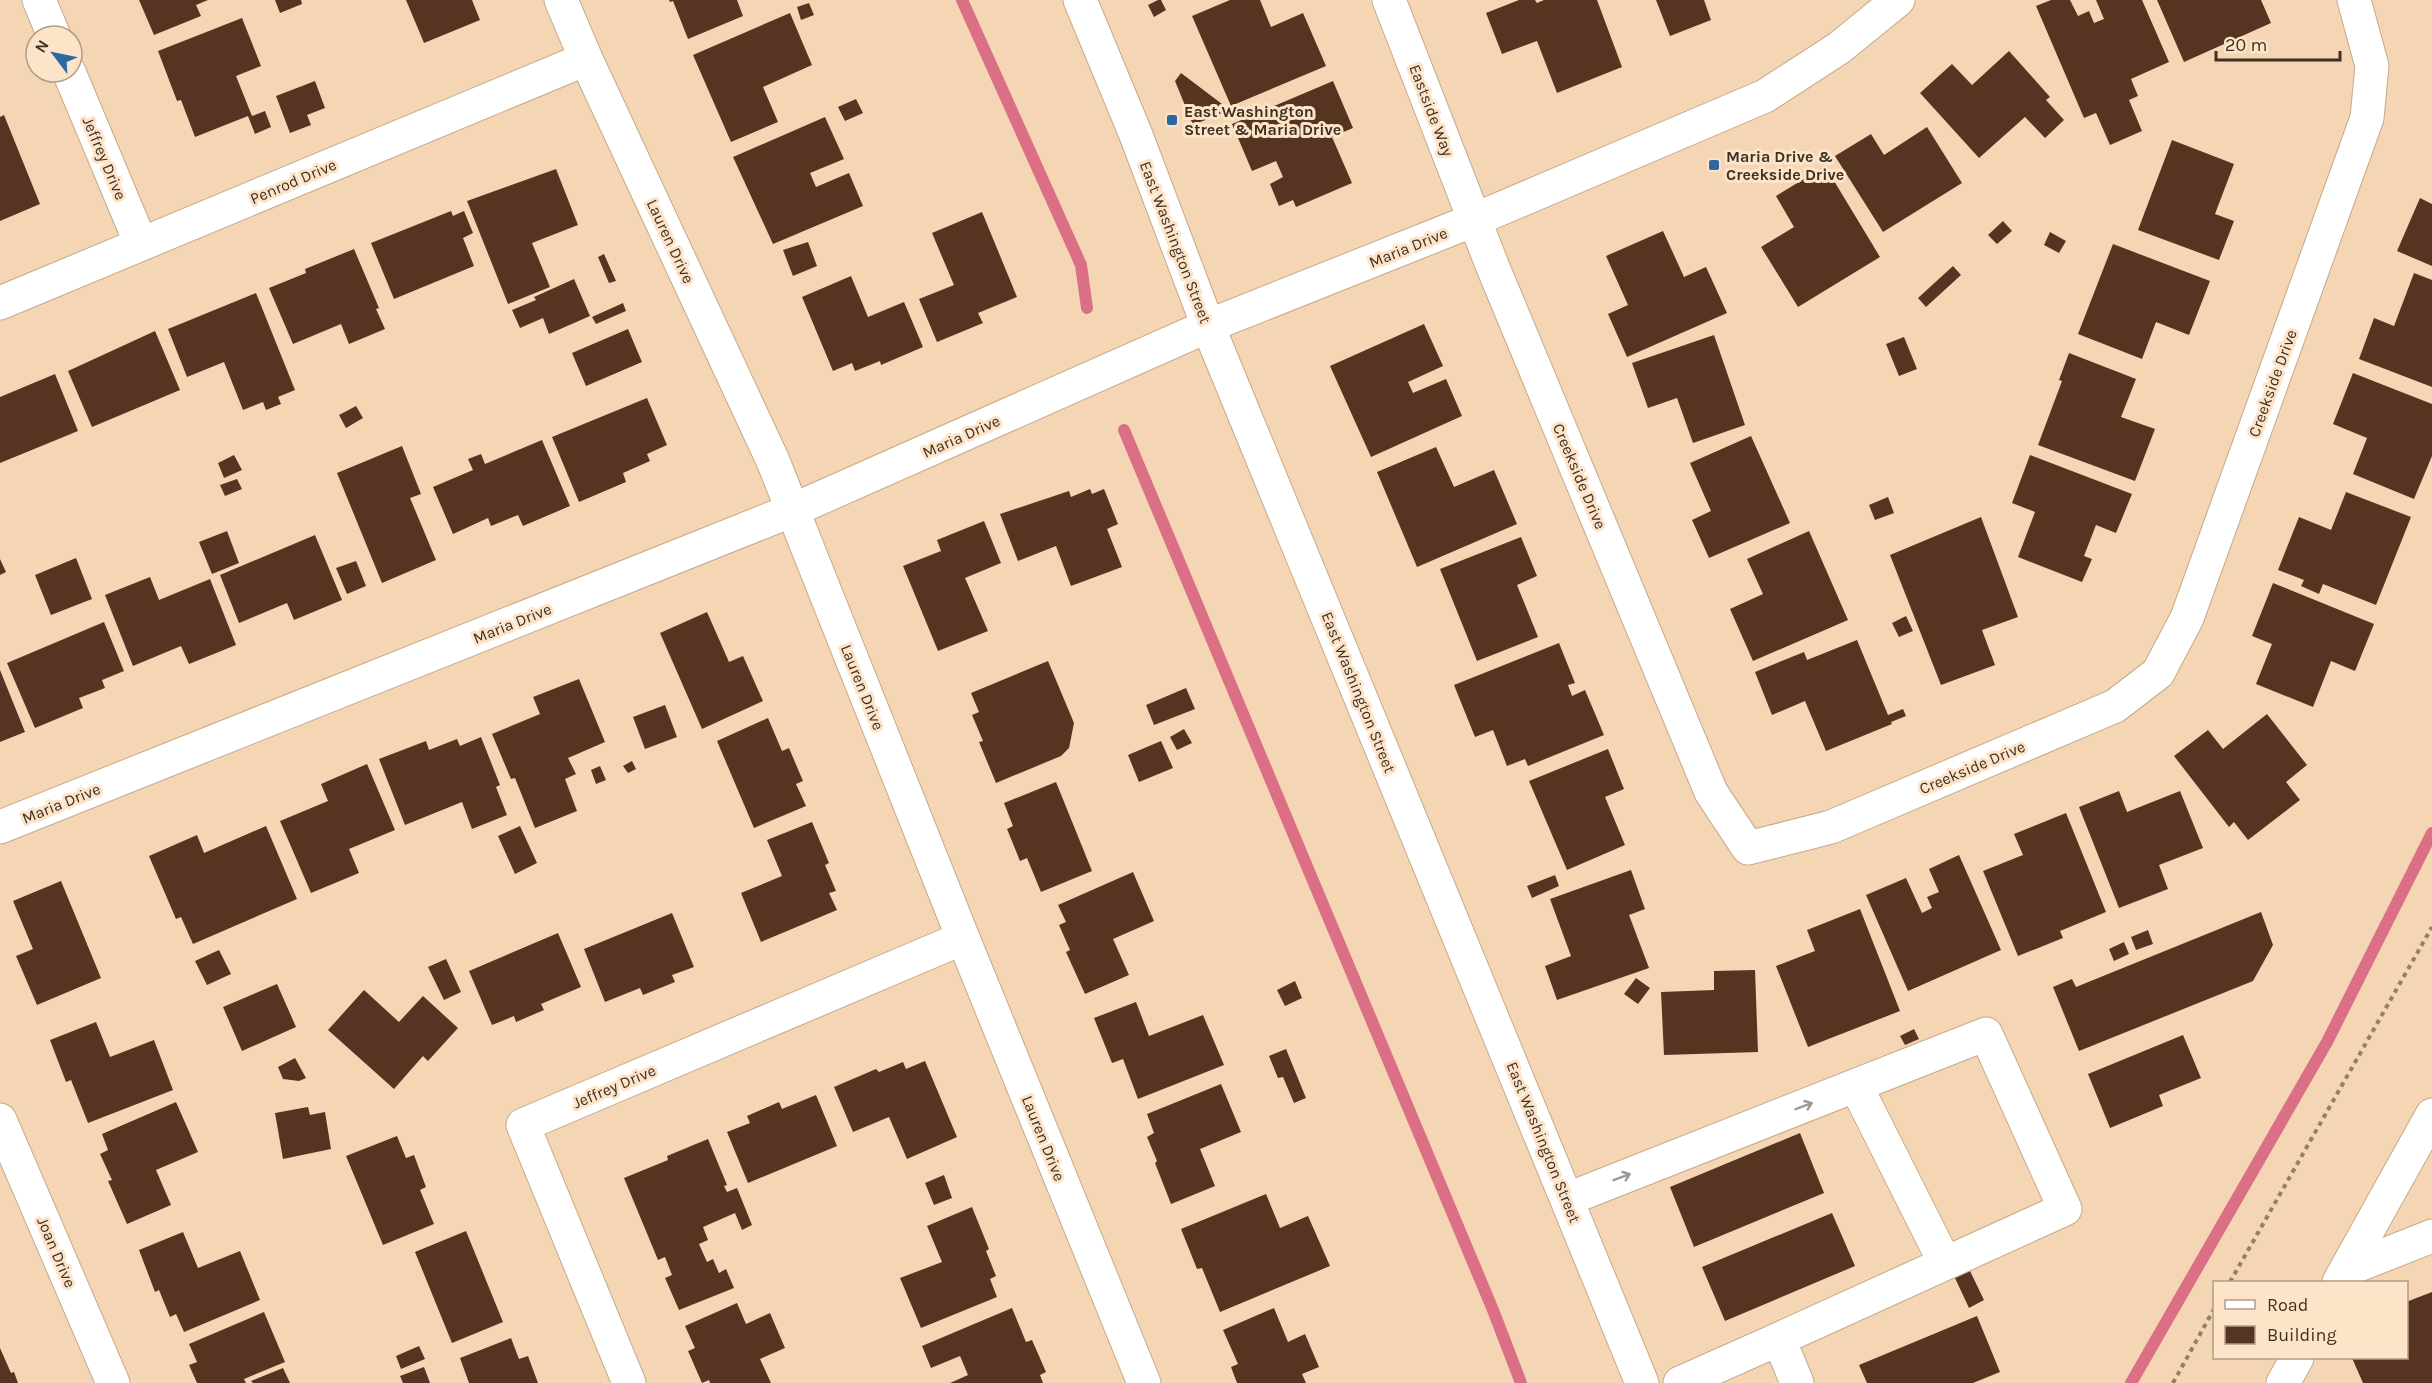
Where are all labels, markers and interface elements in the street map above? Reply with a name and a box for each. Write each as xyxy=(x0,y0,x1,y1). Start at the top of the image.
north arrow xyxy=(24,24,84,84)
scale bar xyxy=(2216,24,2340,62)
text: 20 m xyxy=(2225,34,2267,56)
text: N xyxy=(31,36,53,56)
street label: Eastside Way xyxy=(1405,62,1458,159)
place label: East Washington Street & Maria Drive xyxy=(1184,102,1341,139)
marker: East Washington Street & Maria Drive xyxy=(1165,113,1179,127)
street label: Jeffrey Drive xyxy=(79,114,131,203)
place label: Maria Drive & Creekside Drive xyxy=(1726,147,1844,184)
street label: Penrod Drive xyxy=(247,155,339,208)
street label: East Washington Street xyxy=(1136,158,1215,326)
marker: Maria Drive & Creekside Drive xyxy=(1707,158,1721,172)
street label: Lauren Drive xyxy=(643,196,698,286)
street label: Maria Drive xyxy=(1366,223,1450,272)
street label: Creekside Drive xyxy=(2244,327,2301,440)
street label: Maria Drive xyxy=(919,411,1003,462)
street label: Creekside Drive xyxy=(1549,420,1610,532)
street label: Maria Drive xyxy=(470,599,554,648)
street label: East Washington Street xyxy=(1317,609,1400,776)
street label: Lauren Drive xyxy=(837,642,888,733)
street label: Creekside Drive xyxy=(1916,737,2028,798)
street label: Maria Drive xyxy=(19,779,103,828)
street label: East Washington Street xyxy=(1502,1059,1585,1226)
street label: Jeffrey Drive xyxy=(570,1060,659,1112)
street label: Lauren Drive xyxy=(1018,1093,1069,1184)
one-way arrow xyxy=(1794,1100,1813,1111)
one-way arrow xyxy=(1613,1171,1631,1182)
street label: Joan Drive xyxy=(33,1214,80,1290)
legend xyxy=(2213,1281,2408,1359)
text: Road xyxy=(2267,1294,2308,1316)
text: Building xyxy=(2267,1324,2337,1346)

